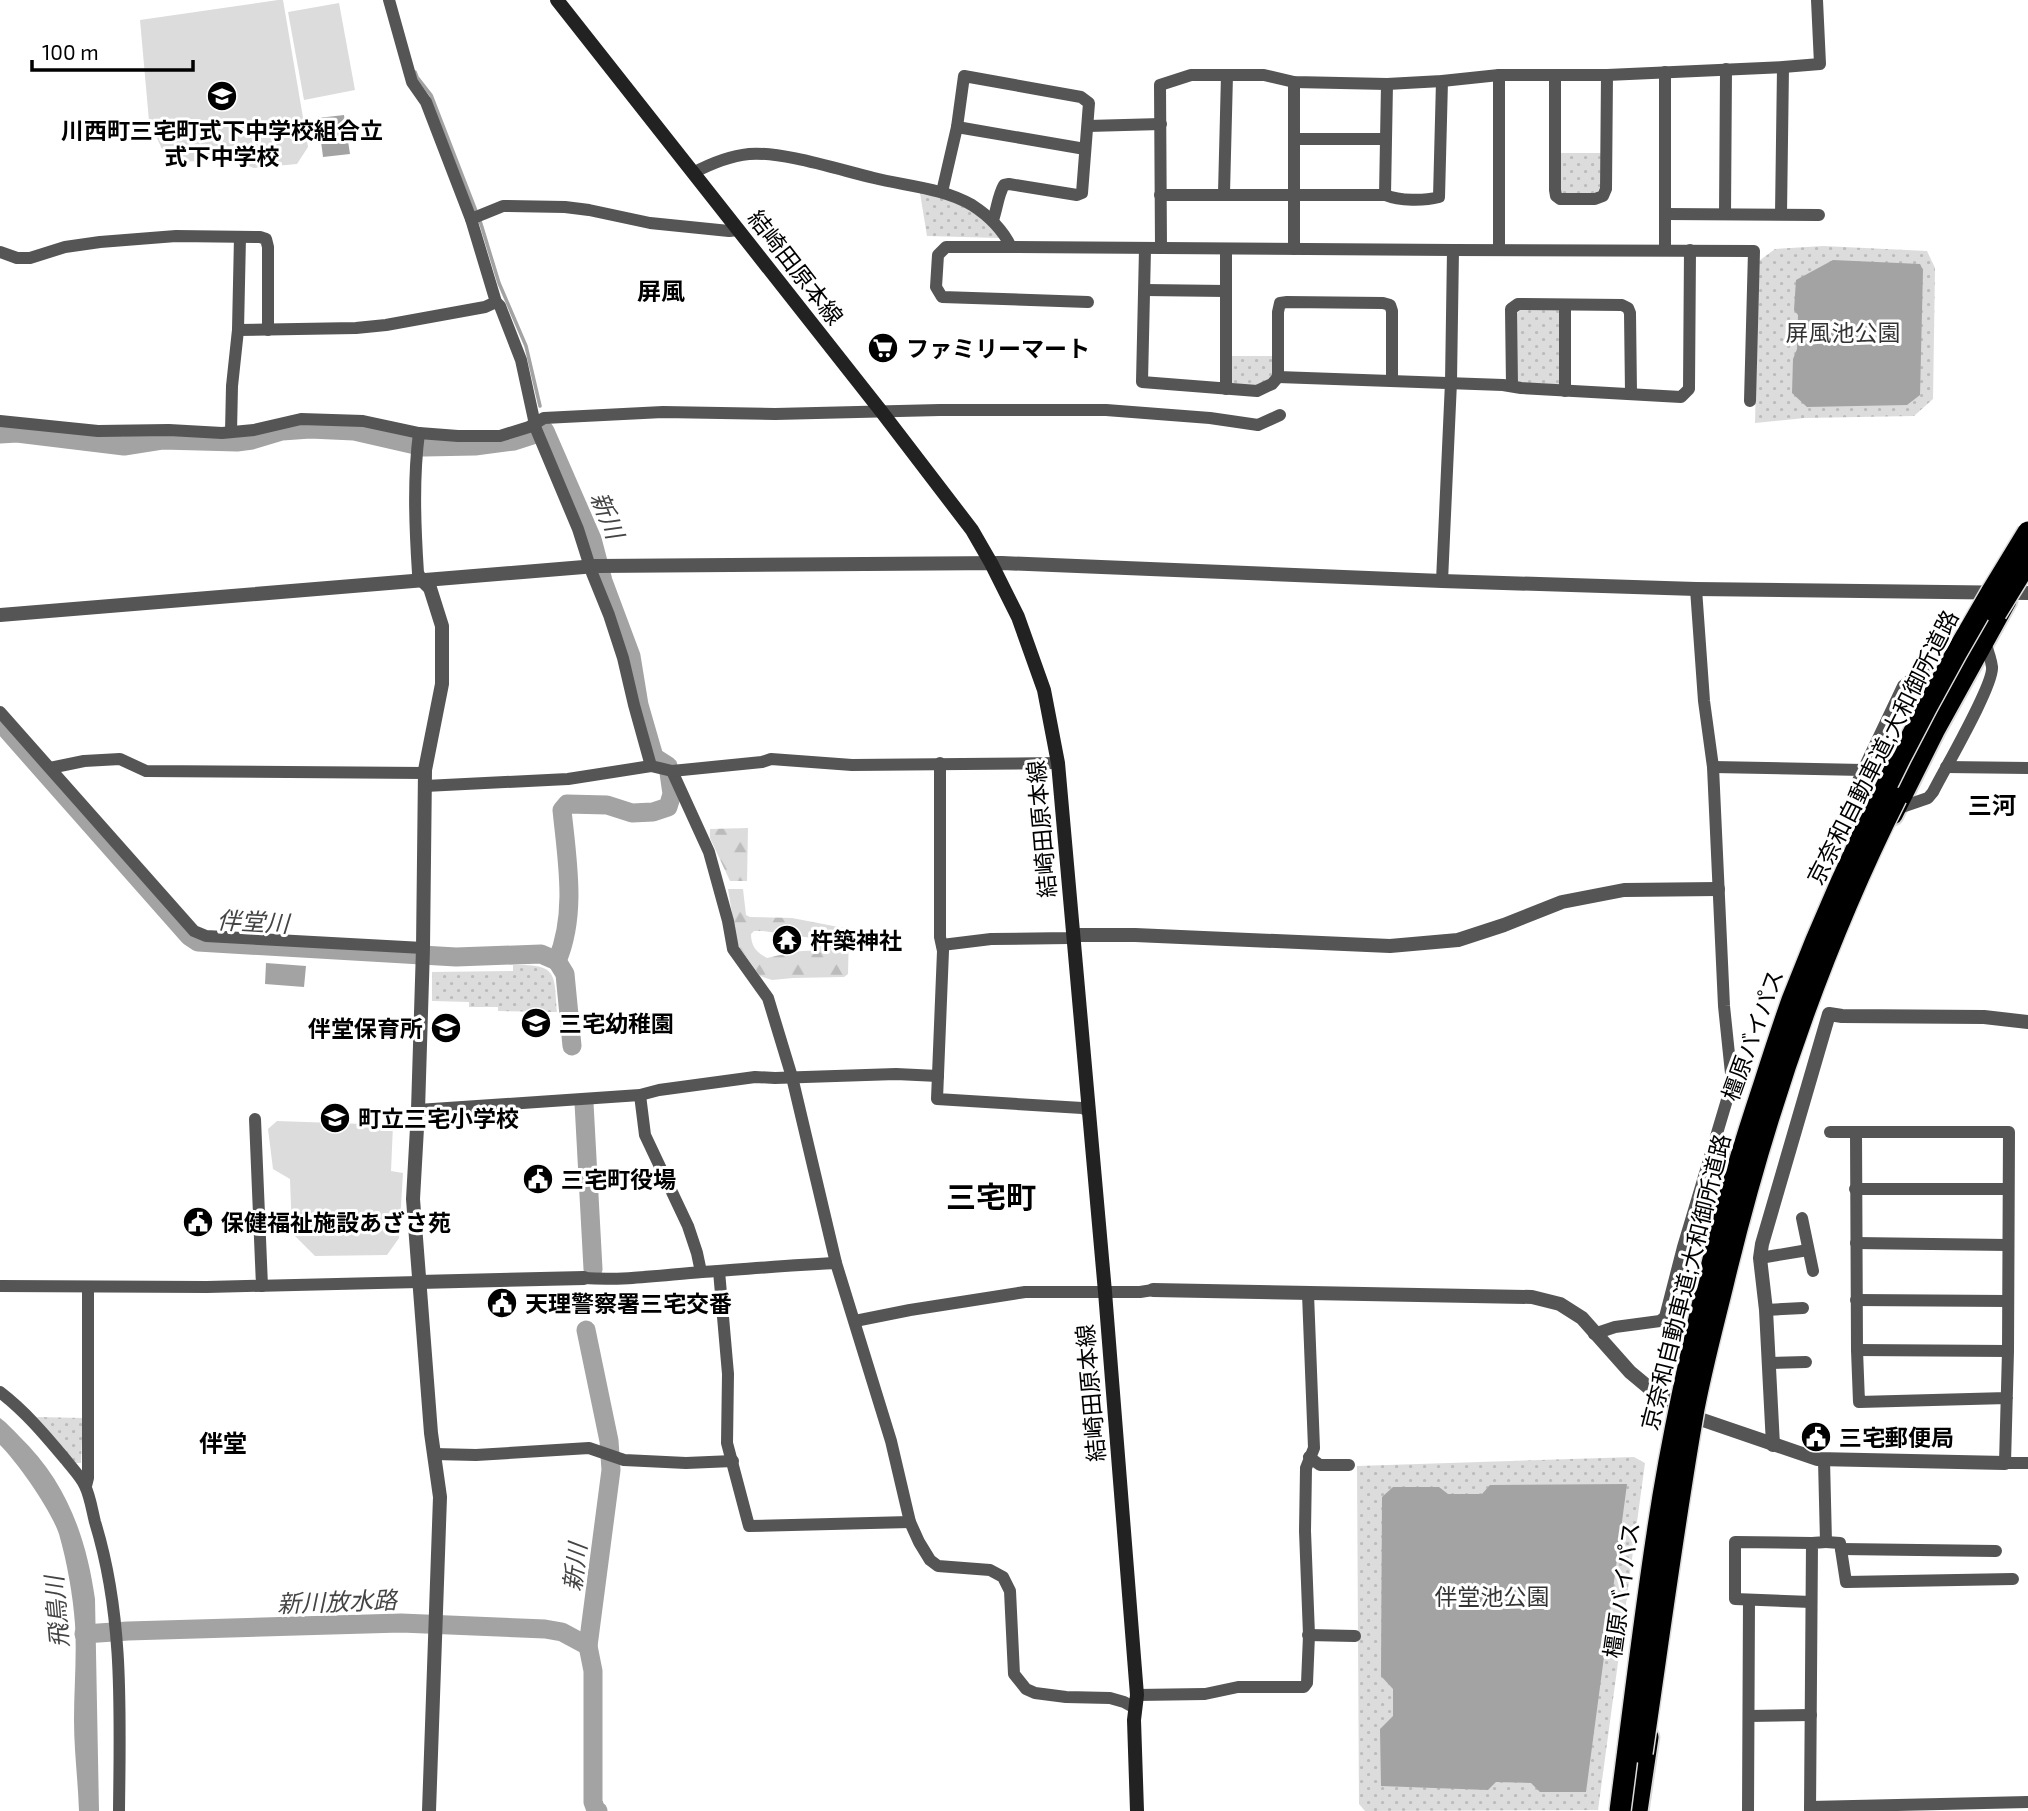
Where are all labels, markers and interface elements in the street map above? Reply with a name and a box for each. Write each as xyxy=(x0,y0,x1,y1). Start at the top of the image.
scale bar xyxy=(32,28,192,72)
text: 100 m xyxy=(42,39,99,64)
school or university icon: 川西町三宅町式下中学校組合立 式下中学校 xyxy=(205,79,239,113)
place label: 川西町三宅町式下中学校組合立 式下中学校 xyxy=(61,116,383,170)
street label: 結崎田原本線 xyxy=(742,204,850,330)
district label: 屏風 xyxy=(637,276,685,305)
park label: 屏風池公園 xyxy=(1786,318,1901,346)
supermarket icon: ファミリーマート xyxy=(866,331,900,365)
place label: ファミリーマート xyxy=(906,334,1090,362)
water label: 新川 xyxy=(586,487,632,545)
street label: 京奈和自動車道;大和御所道路 xyxy=(1800,605,1964,889)
street label: 結崎田原本線 xyxy=(1021,759,1061,899)
district label: 三河 xyxy=(1968,790,2016,819)
water label: 伴堂川 xyxy=(216,905,293,938)
temple icon: 杵築神社 xyxy=(770,923,804,957)
place label: 杵築神社 xyxy=(810,926,902,954)
street label: 橿原バイパス xyxy=(1715,966,1789,1104)
school or university icon: 三宅幼稚園 xyxy=(519,1006,553,1040)
place label: 三宅幼稚園 xyxy=(559,1009,674,1037)
school or university icon: 伴堂保育所 xyxy=(429,1011,463,1045)
place label: 伴堂保育所 xyxy=(308,1014,423,1042)
school or university icon: 町立三宅小学校 xyxy=(318,1101,352,1135)
place label: 町立三宅小学校 xyxy=(358,1104,519,1132)
street label: 京奈和自動車道;大和御所道路 xyxy=(1635,1131,1735,1433)
public building icon: 三宅町役場 xyxy=(521,1162,555,1196)
place label: 三宅町役場 xyxy=(561,1165,676,1193)
district label: 三宅町 xyxy=(946,1178,1036,1214)
public building icon: 保健福祉施設あざさ苑 xyxy=(181,1205,215,1239)
place label: 保健福祉施設あざさ苑 xyxy=(221,1208,451,1236)
public building icon: 天理警察署三宅交番 xyxy=(485,1286,519,1320)
place label: 天理警察署三宅交番 xyxy=(525,1289,732,1317)
street label: 結崎田原本線 xyxy=(1070,1323,1110,1463)
public building icon: 三宅郵便局 xyxy=(1799,1420,1833,1454)
place label: 三宅郵便局 xyxy=(1839,1423,1954,1451)
district label: 伴堂 xyxy=(199,1428,247,1457)
street label: 橿原バイパス xyxy=(1598,1520,1644,1660)
water label: 新川 xyxy=(557,1538,592,1593)
water label: 飛鳥川 xyxy=(38,1572,74,1649)
park label: 伴堂池公園 xyxy=(1435,1582,1550,1610)
water label: 新川放水路 xyxy=(277,1584,399,1618)

